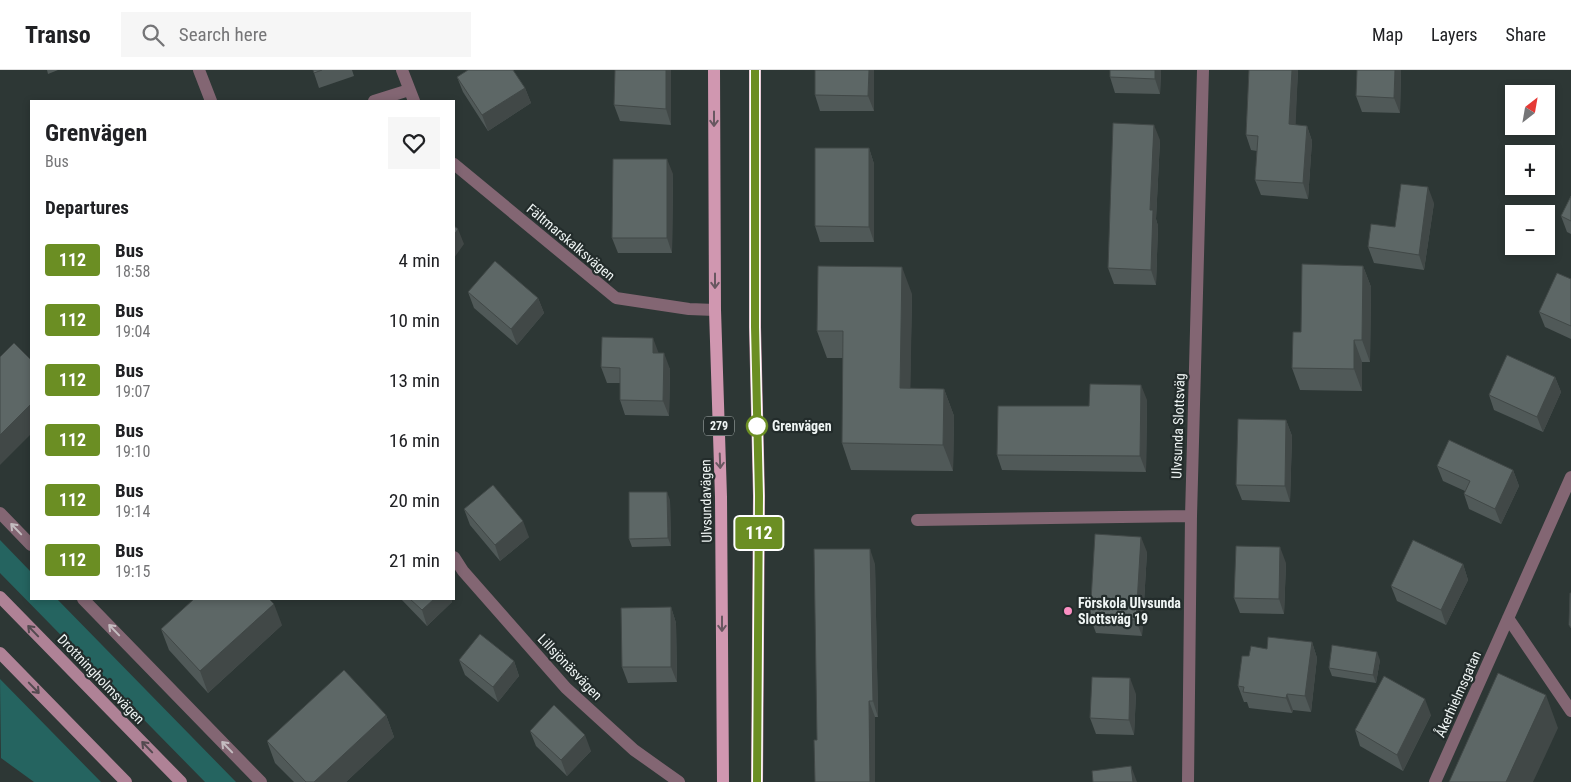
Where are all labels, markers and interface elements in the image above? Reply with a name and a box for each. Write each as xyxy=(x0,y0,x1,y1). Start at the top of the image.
search box xyxy=(121,12,471,57)
text: Transo xyxy=(25,21,91,49)
icon: search xyxy=(139,21,167,49)
text: Search here xyxy=(179,23,267,46)
text: Map xyxy=(1372,24,1403,45)
text: Layers xyxy=(1431,24,1478,45)
text: Share xyxy=(1506,24,1546,45)
north arrow xyxy=(1505,85,1555,135)
map controls xyxy=(1505,85,1555,255)
one-way arrow xyxy=(709,110,719,126)
button: heart xyxy=(388,117,440,169)
text: Grenvägen xyxy=(45,119,147,147)
button: + xyxy=(1505,145,1555,195)
text: Bus xyxy=(45,152,69,171)
text: Departures xyxy=(45,196,129,219)
street label: Fältmarskalksvägen xyxy=(524,200,618,284)
button: − xyxy=(1505,205,1555,255)
text: Bus xyxy=(115,239,144,262)
text: 112 xyxy=(59,249,86,270)
text: 4 min xyxy=(398,249,440,272)
text: 18:58 xyxy=(115,262,150,281)
one-way arrow xyxy=(710,272,720,289)
text: Bus xyxy=(115,299,144,322)
text: 112 xyxy=(59,309,86,330)
text: 10 min xyxy=(389,309,440,332)
text: 19:04 xyxy=(115,322,150,341)
text: Bus xyxy=(115,359,144,382)
text: 112 xyxy=(59,369,86,390)
text: 13 min xyxy=(389,369,440,392)
street label: Ulvsunda Slottsväg xyxy=(1168,373,1188,479)
text: 19:07 xyxy=(115,382,150,401)
marker: Grenvägen xyxy=(746,415,768,437)
road number: 279 xyxy=(704,416,734,436)
place label: Grenvägen xyxy=(772,418,832,434)
text: Bus xyxy=(115,419,144,442)
text: 112 xyxy=(59,429,86,450)
text: 16 min xyxy=(389,429,440,452)
text: 19:10 xyxy=(115,442,150,461)
one-way arrow xyxy=(715,452,725,469)
street label: Ulvsundavägen xyxy=(697,459,715,543)
text: Bus xyxy=(115,479,144,502)
text: 112 xyxy=(59,489,86,510)
text: 20 min xyxy=(389,489,440,512)
text: 19:14 xyxy=(115,502,150,521)
line badge: 112 xyxy=(730,517,788,549)
text: 112 xyxy=(745,522,773,543)
one-way arrow xyxy=(10,523,22,535)
text: Bus xyxy=(115,539,144,562)
text: 112 xyxy=(59,549,86,570)
text: 21 min xyxy=(389,549,440,572)
text: 19:15 xyxy=(115,562,150,581)
place label: Förskola Ulvsunda Slottsväg 19 xyxy=(1078,595,1181,627)
marker: Förskola Ulvsunda Slottsväg 19 xyxy=(1062,605,1074,617)
one-way arrow xyxy=(717,615,727,631)
one-way arrow xyxy=(108,624,120,637)
one-way arrow xyxy=(27,625,39,637)
street label: Drottningholmsvägen xyxy=(54,631,148,727)
street label: Lillsjönäsvägen xyxy=(535,631,605,703)
street label: Åkerhielmsgatan xyxy=(1431,648,1484,740)
one-way arrow xyxy=(28,681,40,694)
one-way arrow xyxy=(141,741,153,753)
one-way arrow xyxy=(221,741,233,753)

